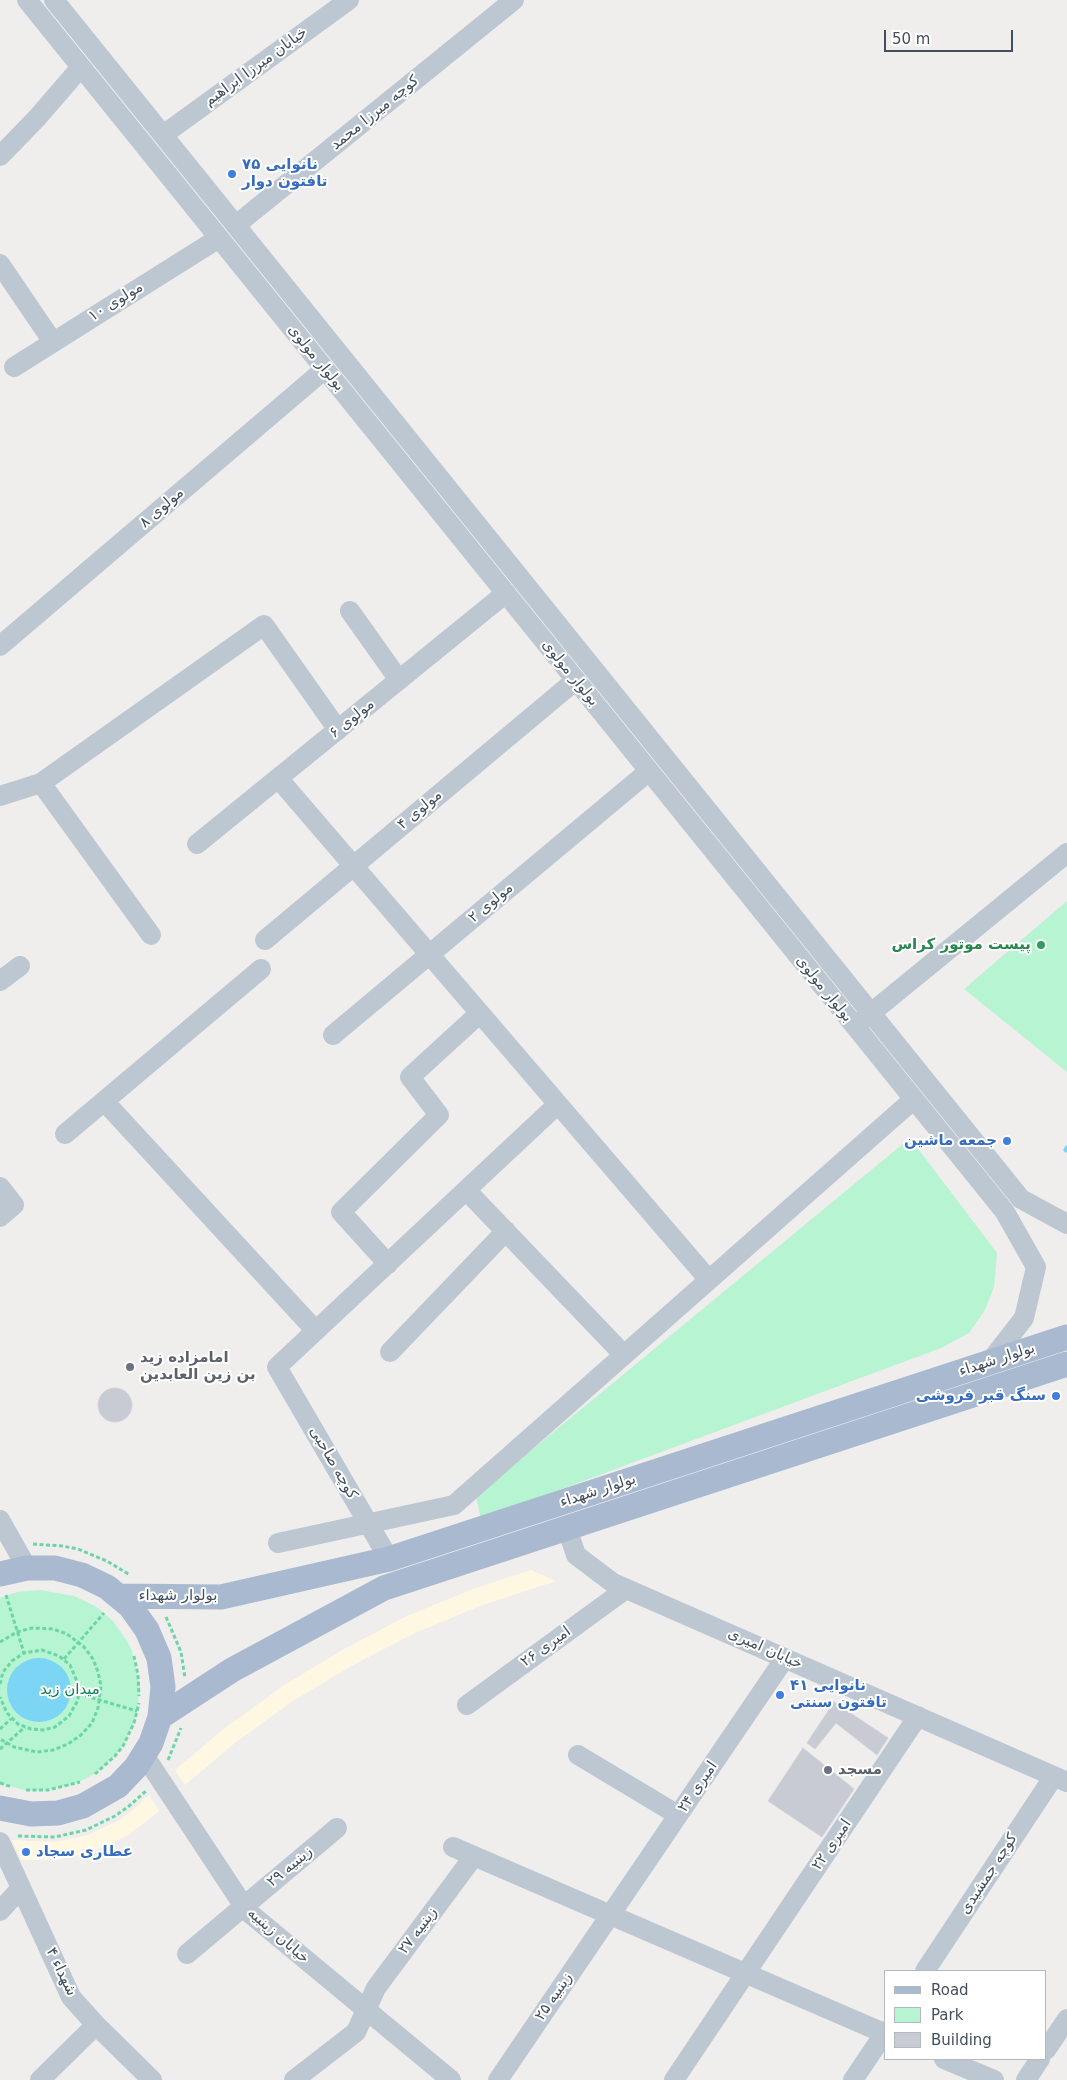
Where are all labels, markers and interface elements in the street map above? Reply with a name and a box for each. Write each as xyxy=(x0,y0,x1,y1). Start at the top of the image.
scale bar xyxy=(887,20,1016,52)
street label: خیابان میرزا ابراهیم xyxy=(201,24,311,110)
text: 50 m xyxy=(892,30,930,48)
street label: کوچه میرزا محمد xyxy=(327,72,423,154)
place label: نانوایی ۷۵ تافتون دوار xyxy=(242,156,327,191)
marker: نانوایی ۷۵ تافتون دوار xyxy=(226,168,238,180)
street label: مولوی ۱۰ xyxy=(85,278,147,326)
street label: بولوار مولوی xyxy=(284,321,348,395)
street label: مولوی ۸ xyxy=(136,484,188,532)
street label: بولوار مولوی xyxy=(538,636,602,710)
street label: مولوی ۶ xyxy=(326,695,378,743)
street label: مولوی ۴ xyxy=(394,786,446,834)
street label: مولوی ۲ xyxy=(465,879,517,927)
place label: پیست موتور کراس xyxy=(891,936,1031,954)
marker: پیست موتور کراس xyxy=(1035,939,1047,951)
street label: بولوار مولوی xyxy=(792,952,856,1026)
place label: جمعه ماشین xyxy=(904,1132,997,1150)
marker: جمعه ماشین xyxy=(1001,1135,1013,1147)
street label: بولوار شهداء xyxy=(957,1339,1037,1381)
place label: امامزاده زید بن زین العابدین xyxy=(140,1349,256,1384)
marker: امامزاده زید بن زین العابدین xyxy=(124,1361,136,1373)
place label: سنگ قبر فروشی xyxy=(916,1387,1046,1405)
marker: سنگ قبر فروشی xyxy=(1050,1390,1062,1402)
street label: کوچه صاحبی xyxy=(305,1424,361,1502)
street label: بولوار شهداء xyxy=(558,1470,638,1512)
street label: بولوار شهداء xyxy=(139,1587,217,1605)
street label: امیری ۲۶ xyxy=(517,1623,575,1671)
street label: خیابان امیری xyxy=(725,1625,805,1673)
place label: نانوایی ۴۱ تافتون سنتی xyxy=(790,1677,887,1712)
park label: میدان زید xyxy=(40,1681,100,1699)
marker: نانوایی ۴۱ تافتون سنتی xyxy=(774,1689,786,1701)
street label: امیری ۲۴ xyxy=(674,1758,722,1816)
place label: مسجد xyxy=(838,1761,882,1779)
marker: مسجد xyxy=(822,1764,834,1776)
street label: امیری ۲۲ xyxy=(808,1816,856,1874)
street label: کوچه جمشیدی xyxy=(956,1830,1022,1918)
place label: عطاری سجاد xyxy=(36,1843,133,1861)
street label: زینبیه ۲۹ xyxy=(264,1843,316,1891)
marker: عطاری سجاد xyxy=(20,1846,32,1858)
street label: خیابان زینبیه xyxy=(243,1904,313,1968)
street label: زینبیه ۲۷ xyxy=(395,1904,441,1958)
street label: شهداء ۴ xyxy=(42,1945,80,1999)
street label: زینبیه ۲۵ xyxy=(531,1970,577,2024)
legend xyxy=(884,1970,1047,2060)
text: Road xyxy=(931,1981,969,1999)
text: Park xyxy=(931,2006,963,2024)
text: Building xyxy=(931,2031,992,2049)

